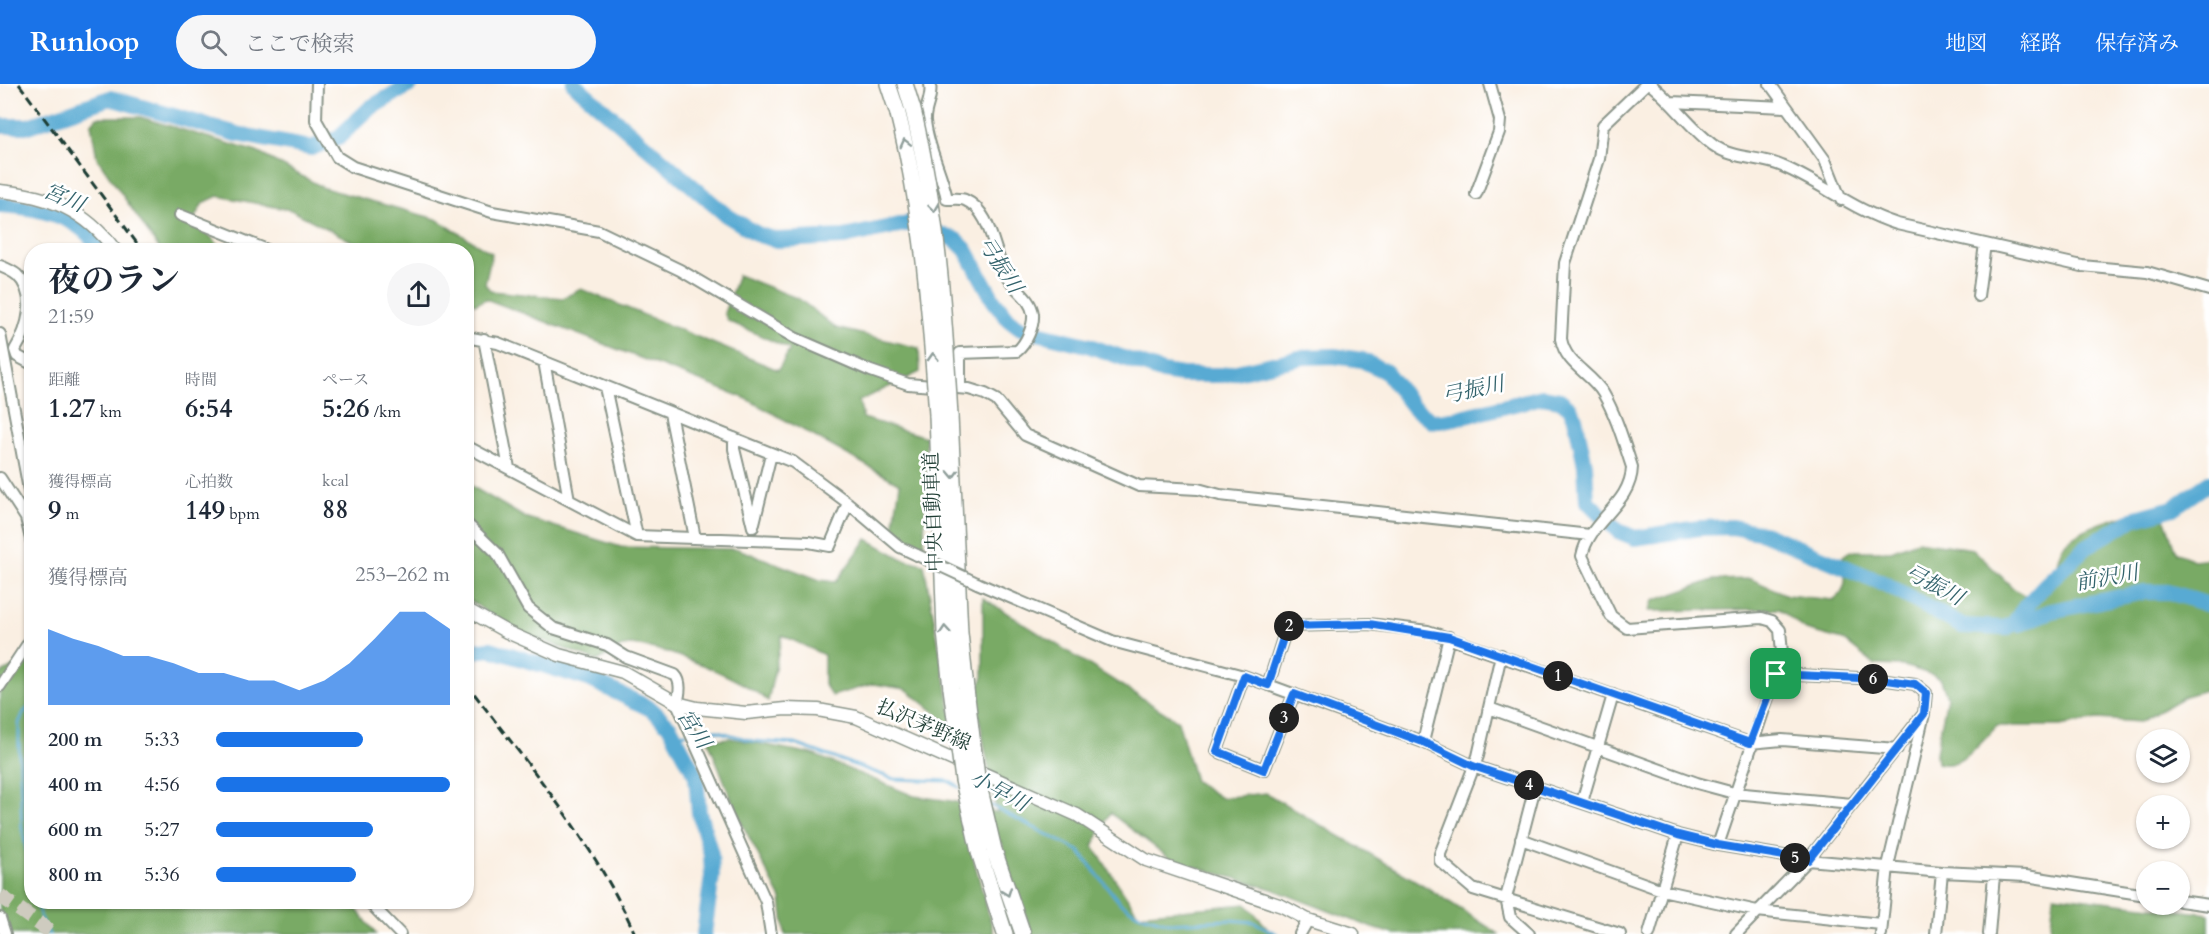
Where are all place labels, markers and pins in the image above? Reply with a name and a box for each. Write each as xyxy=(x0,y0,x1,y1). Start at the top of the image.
pin: 2 xyxy=(1274,611,1304,641)
pin xyxy=(1750,648,1801,699)
pin: 1 xyxy=(1543,661,1573,691)
pin: 6 xyxy=(1858,664,1888,694)
pin: 3 xyxy=(1269,703,1299,733)
pin: 4 xyxy=(1514,770,1544,800)
pin: 5 xyxy=(1780,843,1810,873)

